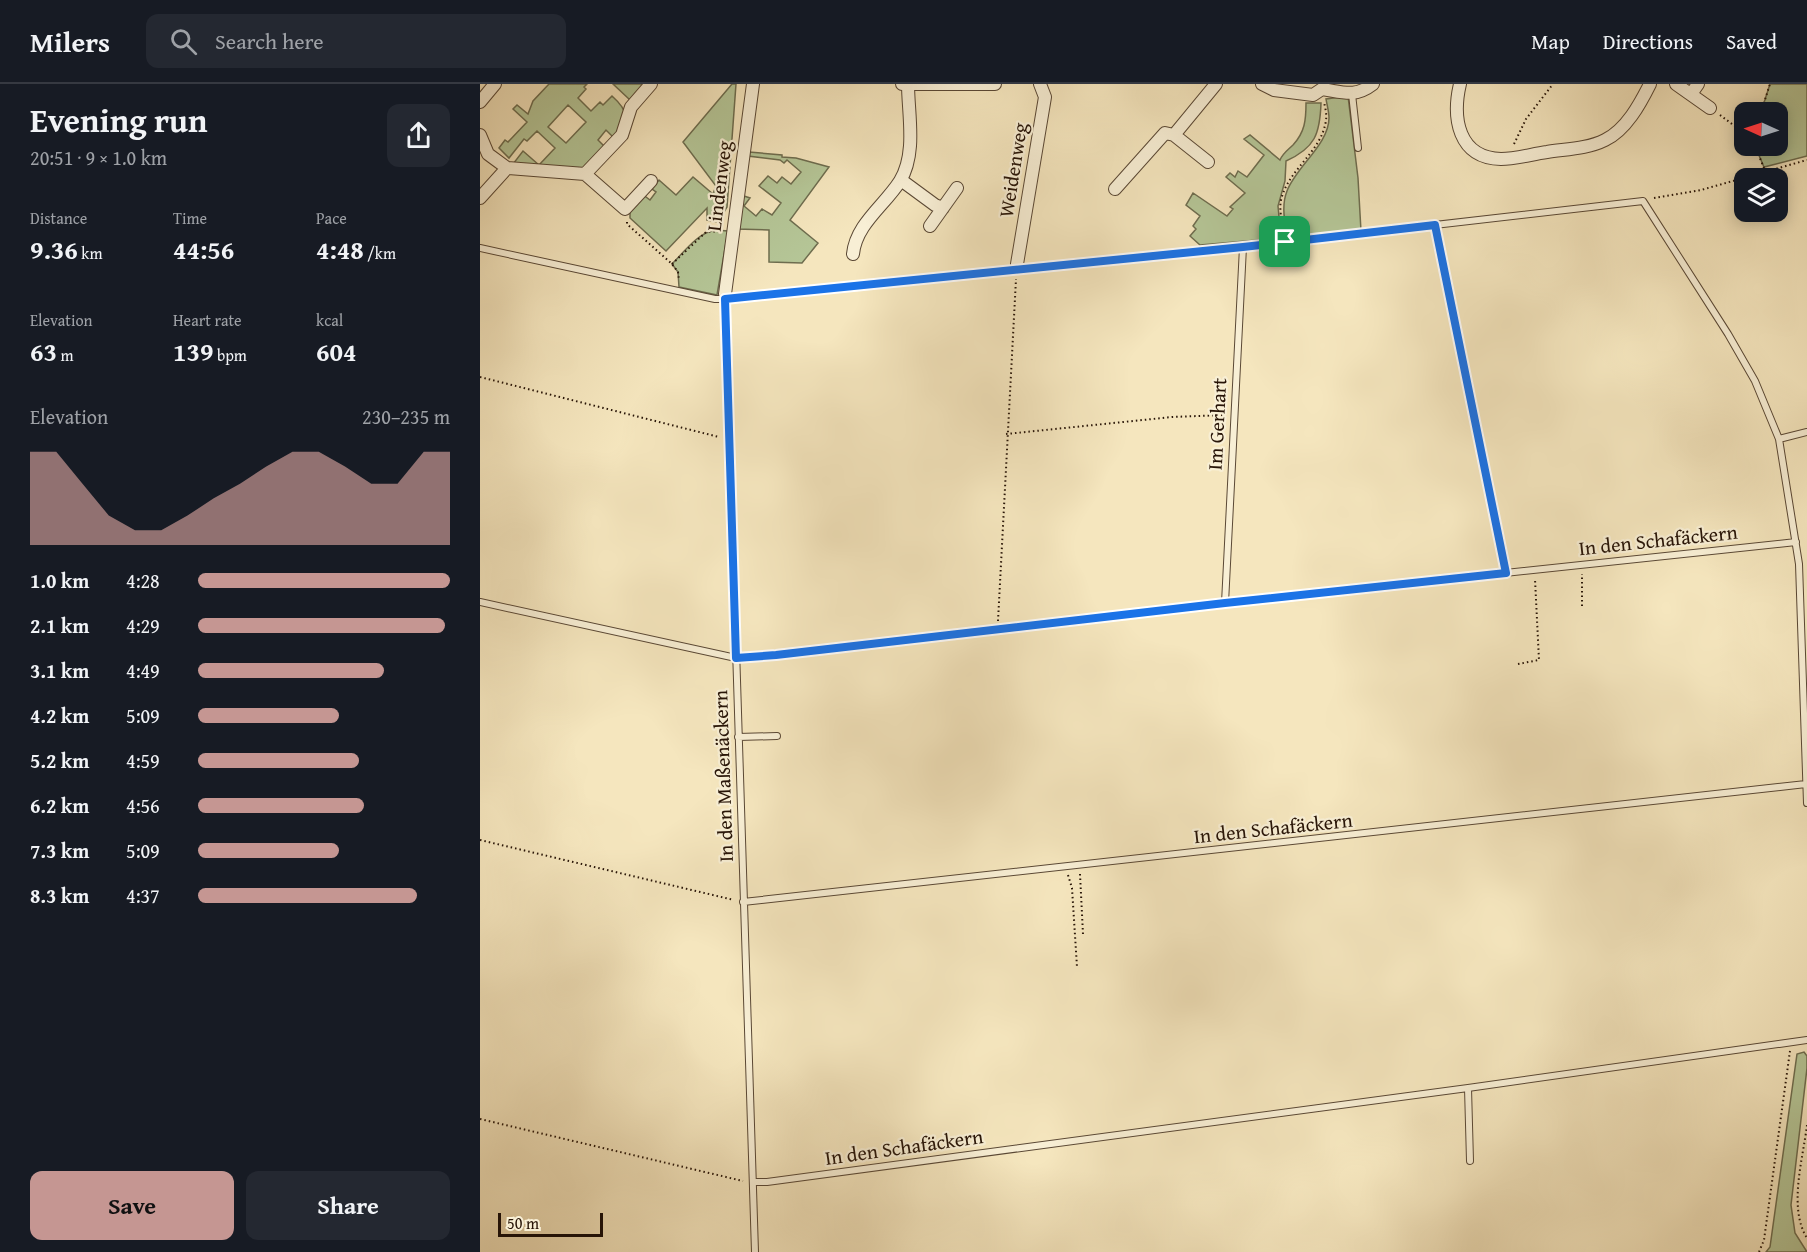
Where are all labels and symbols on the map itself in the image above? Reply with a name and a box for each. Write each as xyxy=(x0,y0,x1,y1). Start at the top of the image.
north arrow xyxy=(1734,102,1788,156)
street label: Weidenweg xyxy=(991,120,1034,219)
street label: Lindenweg xyxy=(699,139,738,233)
pin xyxy=(1259,216,1310,267)
street label: Im Gerhart xyxy=(1200,377,1233,471)
street label: In den Schafäckern xyxy=(1577,517,1739,562)
street label: In den Maßenäckern xyxy=(705,689,740,863)
street label: In den Schafäckern xyxy=(1192,805,1354,850)
street label: In den Schafäckern xyxy=(823,1121,985,1172)
scale bar xyxy=(498,1210,603,1238)

